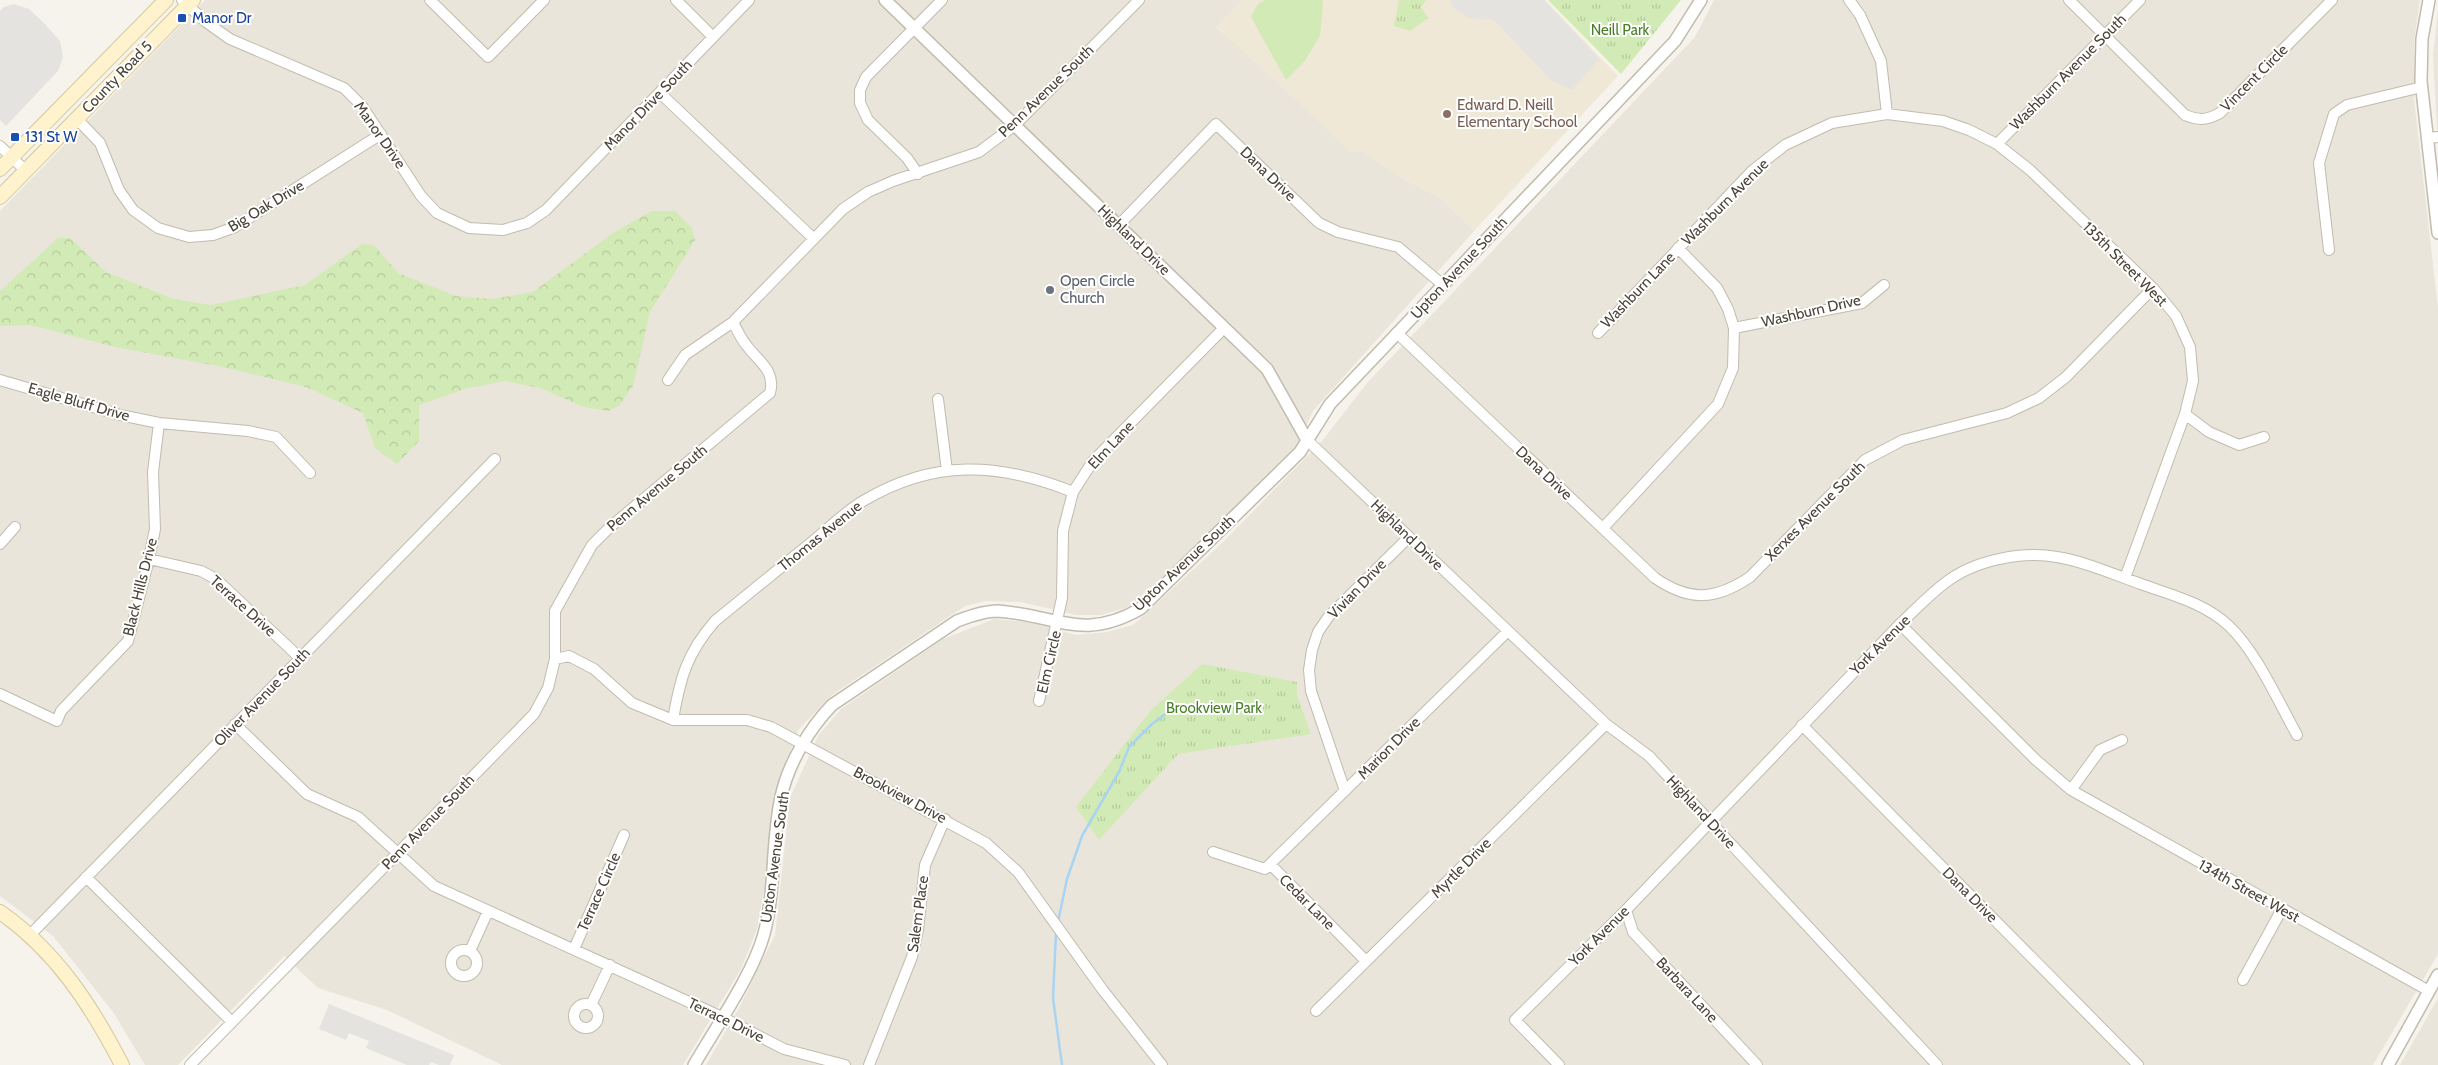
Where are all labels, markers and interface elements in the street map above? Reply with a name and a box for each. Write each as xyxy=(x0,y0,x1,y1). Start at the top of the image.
place label: Manor Dr xyxy=(192,9,252,27)
street label: Washburn Avenue South xyxy=(2006,10,2130,134)
marker: Manor Dr xyxy=(176,12,188,24)
park label: Neill Park xyxy=(1591,21,1650,39)
street label: County Road 5 xyxy=(78,37,156,117)
street label: Vincent Circle xyxy=(2217,40,2292,115)
street label: Penn Avenue South xyxy=(995,41,1097,141)
street label: Manor Drive South xyxy=(600,56,696,154)
place label: Edward D. Neill Elementary School xyxy=(1457,96,1578,131)
street label: Manor Drive xyxy=(350,98,410,172)
marker: Edward D. Neill Elementary School xyxy=(1441,108,1453,120)
place label: 131 St W xyxy=(25,128,78,146)
marker: 131 St W xyxy=(9,131,21,143)
street label: Dana Drive xyxy=(1236,143,1300,205)
street label: Washburn Avenue xyxy=(1678,155,1772,249)
street label: Big Oak Drive xyxy=(225,176,307,236)
street label: Highland Drive xyxy=(1094,201,1174,279)
street label: Upton Avenue South xyxy=(1407,213,1511,323)
street label: 135th Street West xyxy=(2079,218,2171,310)
street label: Washburn Lane xyxy=(1597,248,1679,332)
place label: Open Circle Church xyxy=(1060,272,1135,307)
marker: Open Circle Church xyxy=(1044,284,1056,296)
street label: Washburn Drive xyxy=(1760,291,1863,331)
street label: Eagle Bluff Drive xyxy=(26,379,132,425)
street label: Elm Lane xyxy=(1084,417,1138,473)
street label: Penn Avenue South xyxy=(603,441,711,535)
street label: Dana Drive xyxy=(1512,442,1576,504)
street label: Xerxes Avenue South xyxy=(1761,457,1869,565)
street label: Highland Drive xyxy=(1367,496,1447,574)
street label: Thomas Avenue xyxy=(775,497,865,575)
street label: Upton Avenue South xyxy=(1129,511,1239,615)
street label: Black Hills Drive xyxy=(119,536,161,638)
street label: Vivian Drive xyxy=(1324,555,1390,623)
street label: Terrace Drive xyxy=(206,572,280,640)
street label: York Avenue xyxy=(1845,611,1914,680)
street label: Elm Circle xyxy=(1033,629,1065,695)
street label: Oliver Avenue South xyxy=(210,644,314,750)
park label: Brookview Park xyxy=(1166,699,1262,717)
street label: Marion Drive xyxy=(1354,713,1424,783)
street label: Brookview Drive xyxy=(850,763,950,827)
street label: Penn Avenue South xyxy=(378,771,478,873)
street label: Highland Drive xyxy=(1662,772,1740,853)
street label: Upton Avenue South xyxy=(757,790,793,924)
street label: Myrtle Drive xyxy=(1427,834,1495,902)
street label: Terrace Circle xyxy=(574,850,624,934)
street label: 134th Street West xyxy=(2195,856,2303,926)
street label: Dana Drive xyxy=(1939,864,2002,927)
street label: Cedar Lane xyxy=(1275,870,1339,934)
street label: Salem Place xyxy=(904,874,932,954)
street label: York Avenue xyxy=(1564,902,1633,971)
street label: Barbara Lane xyxy=(1652,954,1722,1027)
street label: Terrace Drive xyxy=(685,994,767,1046)

